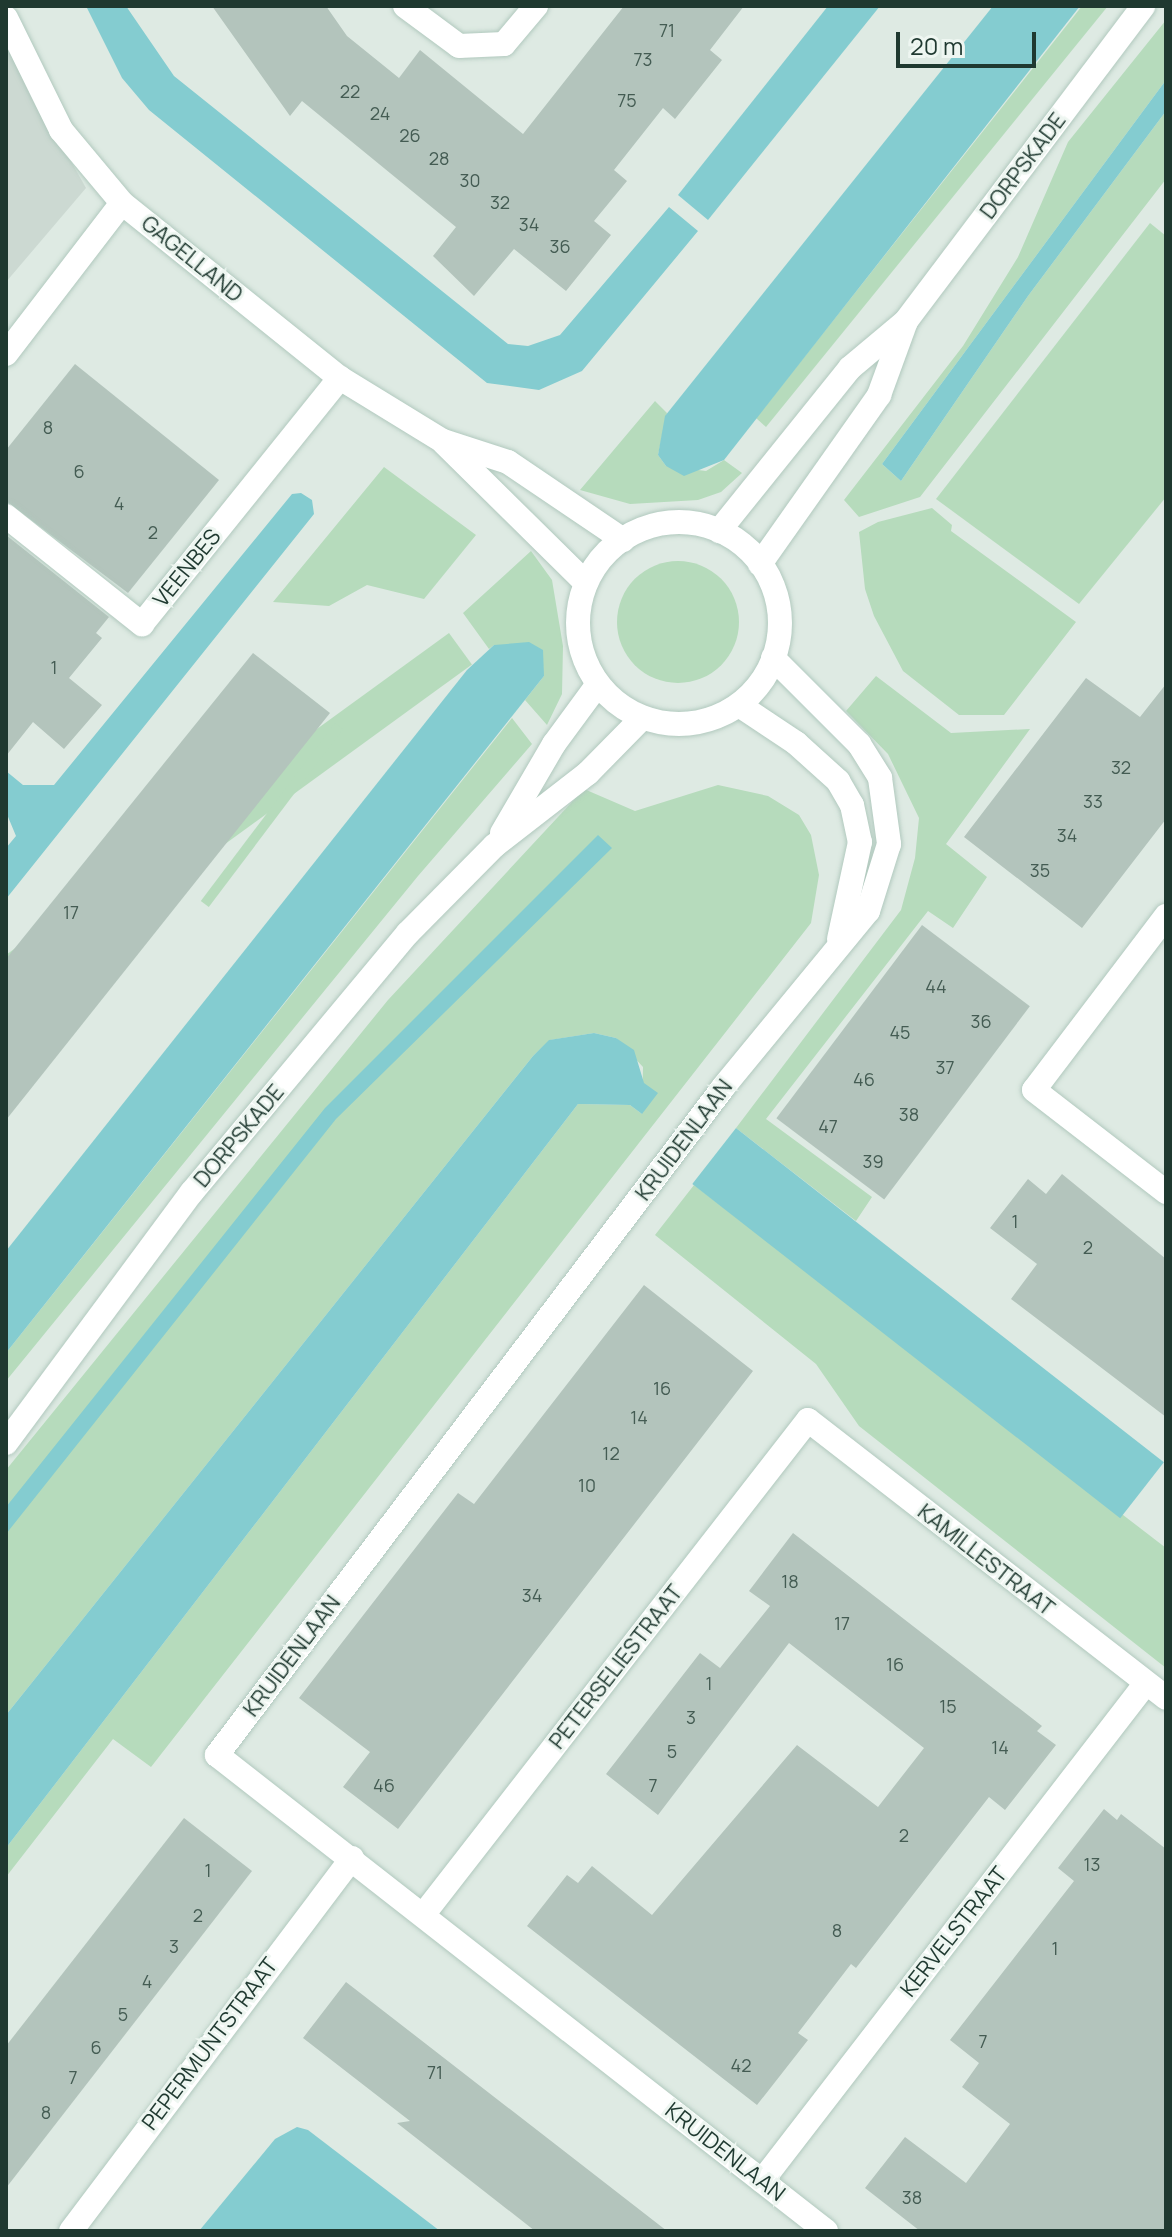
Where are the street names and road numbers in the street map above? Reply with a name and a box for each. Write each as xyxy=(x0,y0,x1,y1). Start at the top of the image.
street label: DORPSKADE xyxy=(975,108,1071,224)
street label: GAGELLAND xyxy=(136,210,248,308)
street label: VEENBES xyxy=(148,524,226,612)
street label: KRUIDENLAAN xyxy=(630,1074,738,1206)
street label: DORPSKADE xyxy=(188,1079,290,1193)
street label: KAMILLESTRAAT xyxy=(912,1498,1060,1622)
street label: PETERSELIESTRAAT xyxy=(544,1580,688,1754)
street label: KRUIDENLAAN xyxy=(238,1590,346,1722)
street label: KERVELSTRAAT xyxy=(895,1862,1013,2002)
street label: PEPERMUNTSTRAAT xyxy=(137,1953,283,2135)
street label: KRUIDENLAAN xyxy=(660,2097,790,2207)

